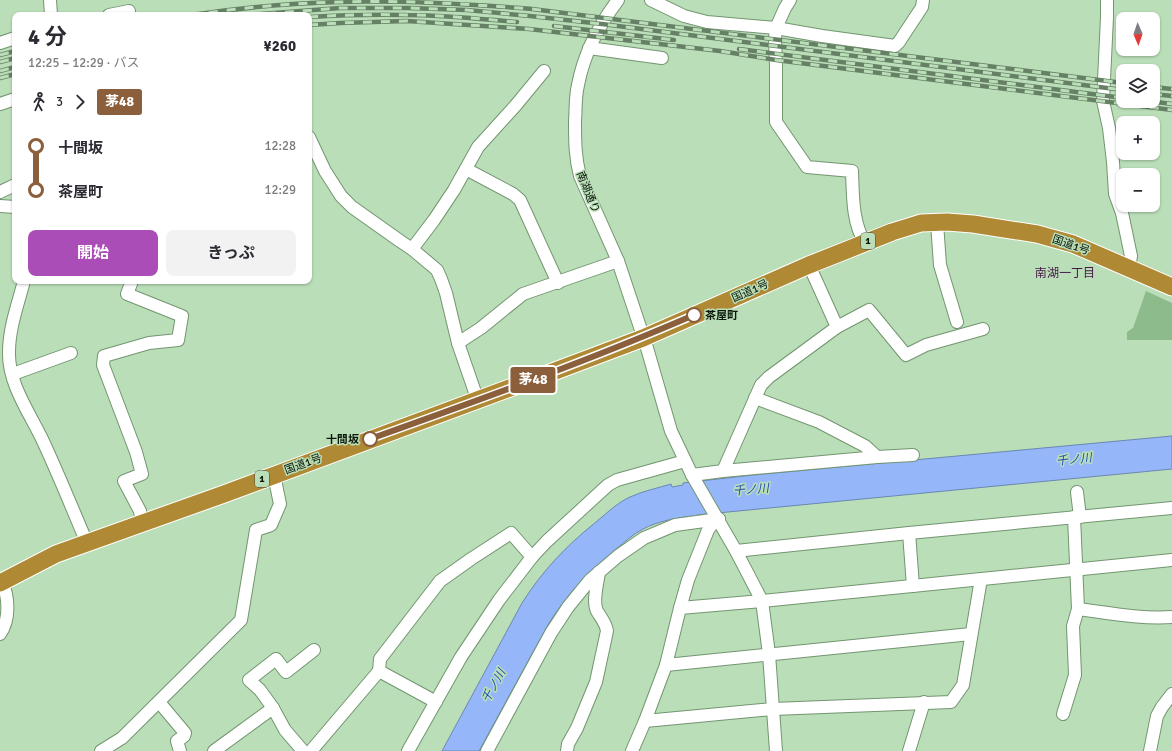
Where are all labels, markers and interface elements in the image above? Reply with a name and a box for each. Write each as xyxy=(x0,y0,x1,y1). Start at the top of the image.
north arrow xyxy=(1116,12,1160,56)
map controls xyxy=(1116,12,1160,212)
text: 4 分 xyxy=(28,23,67,50)
text: ¥260 xyxy=(264,37,296,55)
text: 12:25 – 12:29 · バス xyxy=(28,55,139,71)
button: layers xyxy=(1116,64,1160,108)
icon: walk xyxy=(28,91,50,113)
icon: forward xyxy=(69,91,91,113)
text: 茅48 xyxy=(105,93,134,110)
text: 3 xyxy=(56,94,63,110)
button: + xyxy=(1116,116,1160,160)
text: 12:28 xyxy=(264,138,296,154)
text: 十間坂 xyxy=(58,139,103,157)
button: − xyxy=(1116,168,1160,212)
street label: 南湖通り xyxy=(574,169,602,215)
text: 12:29 xyxy=(264,182,296,198)
text: 茶屋町 xyxy=(58,183,103,201)
button: 開始 xyxy=(28,230,158,276)
button: きっぷ xyxy=(166,230,296,276)
road number: 1 xyxy=(861,233,875,249)
street label: 国道1号 xyxy=(1050,233,1092,257)
district label: 南湖一丁目 xyxy=(1035,266,1095,281)
street label: 国道1号 xyxy=(730,277,770,305)
marker: 茶屋町 xyxy=(686,307,702,323)
place label: 茶屋町 xyxy=(705,309,738,322)
line badge: 茅48 xyxy=(510,367,556,393)
text: 茅48 xyxy=(518,371,548,388)
marker: 十間坂 xyxy=(362,431,378,447)
place label: 十間坂 xyxy=(326,433,359,446)
water label: 千ノ川 xyxy=(1055,450,1095,469)
street label: 国道1号 xyxy=(282,451,324,477)
road number: 1 xyxy=(255,471,269,487)
water label: 千ノ川 xyxy=(732,481,772,499)
water label: 千ノ川 xyxy=(479,665,510,705)

